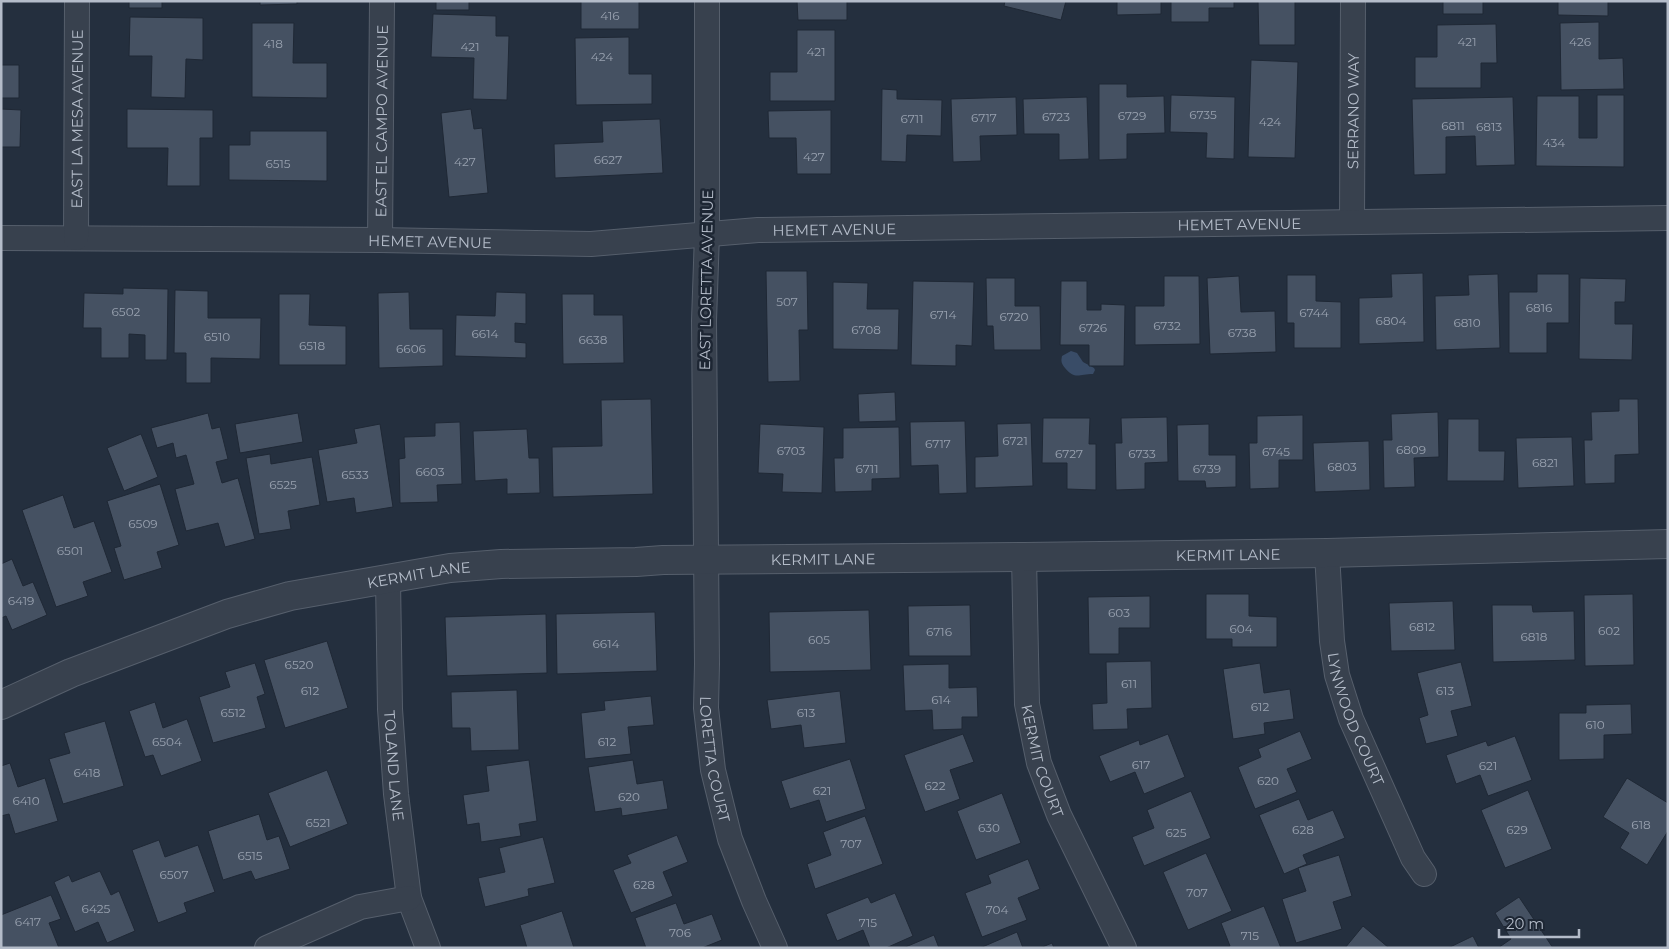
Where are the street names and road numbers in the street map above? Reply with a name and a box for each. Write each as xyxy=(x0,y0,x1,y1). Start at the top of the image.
street label: EAST EL CAMPO AVENUE xyxy=(371,25,391,217)
street label: EAST LA MESA AVENUE xyxy=(67,29,86,209)
street label: SERRANO WAY xyxy=(1343,52,1362,169)
street label: EAST LORETTA AVENUE xyxy=(695,190,717,370)
street label: HEMET AVENUE xyxy=(1177,213,1301,234)
street label: HEMET AVENUE xyxy=(772,219,896,239)
street label: HEMET AVENUE xyxy=(368,230,492,252)
street label: KERMIT LANE xyxy=(1175,544,1281,564)
street label: KERMIT LANE xyxy=(771,549,876,569)
street label: KERMIT LANE xyxy=(365,557,471,592)
street label: LYNWOOD COURT xyxy=(1324,651,1389,789)
street label: LORETTA COURT xyxy=(696,696,735,824)
street label: KERMIT COURT xyxy=(1018,703,1069,820)
street label: TOLAND LANE xyxy=(381,710,409,822)

